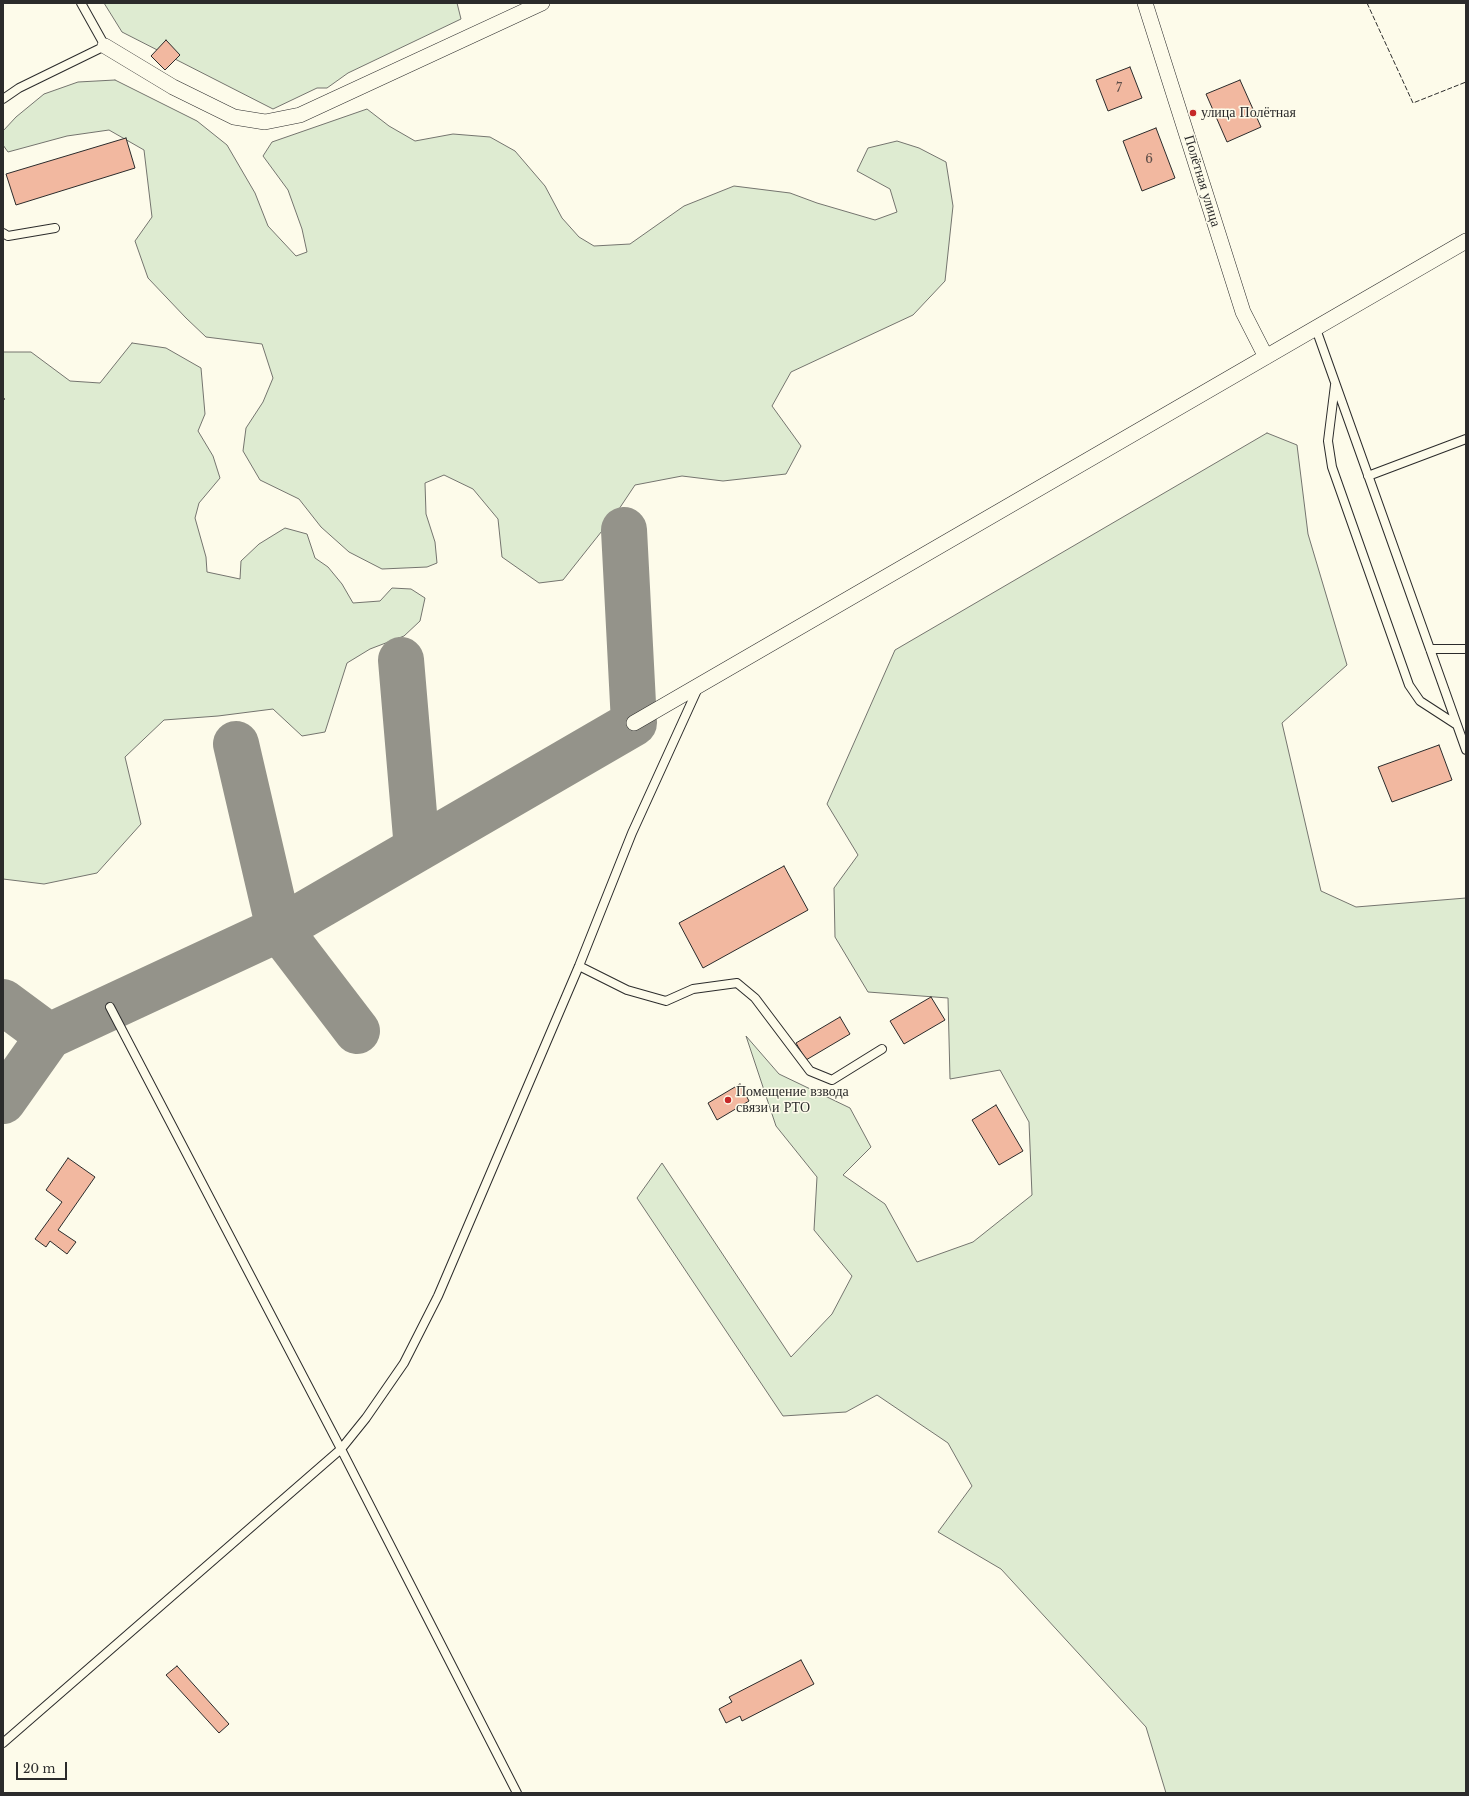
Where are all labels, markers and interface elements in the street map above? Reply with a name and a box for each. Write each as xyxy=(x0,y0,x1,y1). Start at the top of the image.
house number: 7 xyxy=(1116,82,1122,96)
place label: улица Полётная xyxy=(1201,105,1296,121)
marker: улица Полётная xyxy=(1188,108,1198,118)
street label: Полётная улица xyxy=(1180,133,1224,229)
house number: 6 xyxy=(1145,153,1153,167)
place label: Помещение взвода связи и РТО xyxy=(736,1084,849,1116)
marker: Помещение взвода связи и РТО xyxy=(723,1095,733,1105)
scale bar xyxy=(18,1754,69,1780)
text: 20 m xyxy=(23,1761,55,1776)

